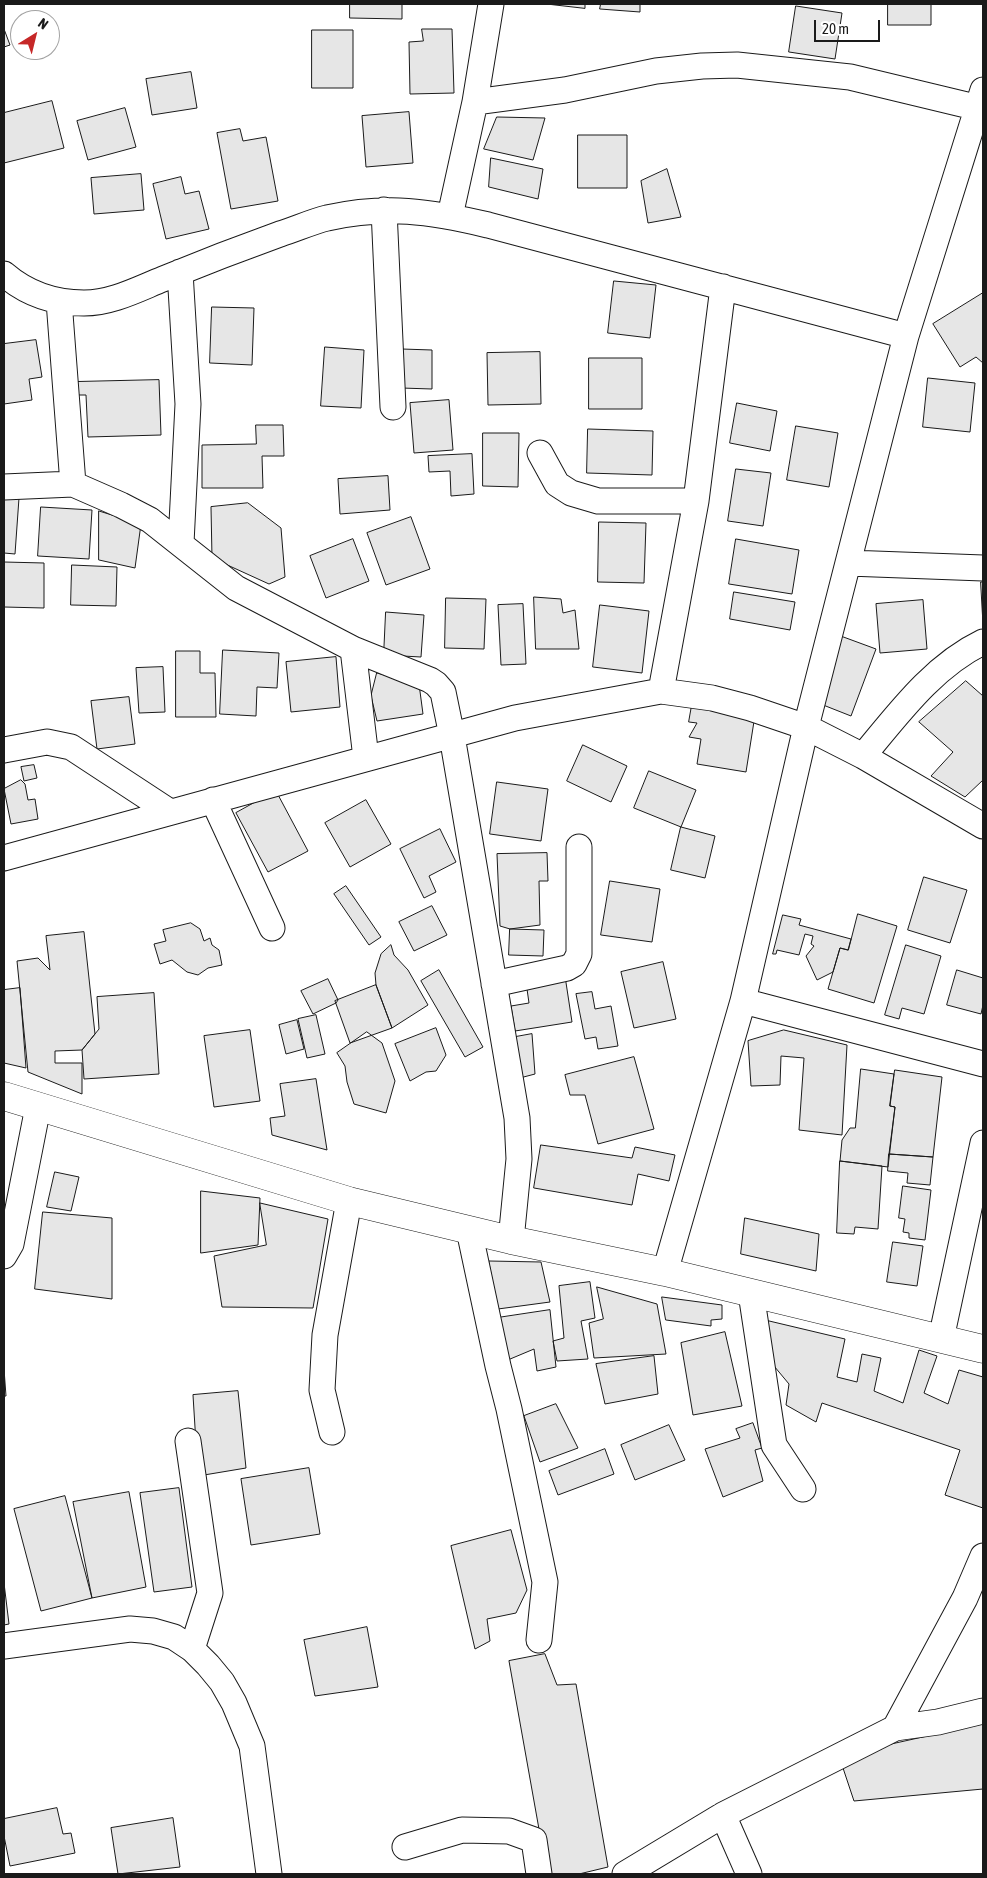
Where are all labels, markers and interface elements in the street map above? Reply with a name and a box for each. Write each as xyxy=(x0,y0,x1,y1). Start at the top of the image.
north arrow xyxy=(10,10,60,60)
scale bar xyxy=(817,10,883,42)
text: N xyxy=(35,15,51,33)
text: 20 m xyxy=(822,20,849,37)

